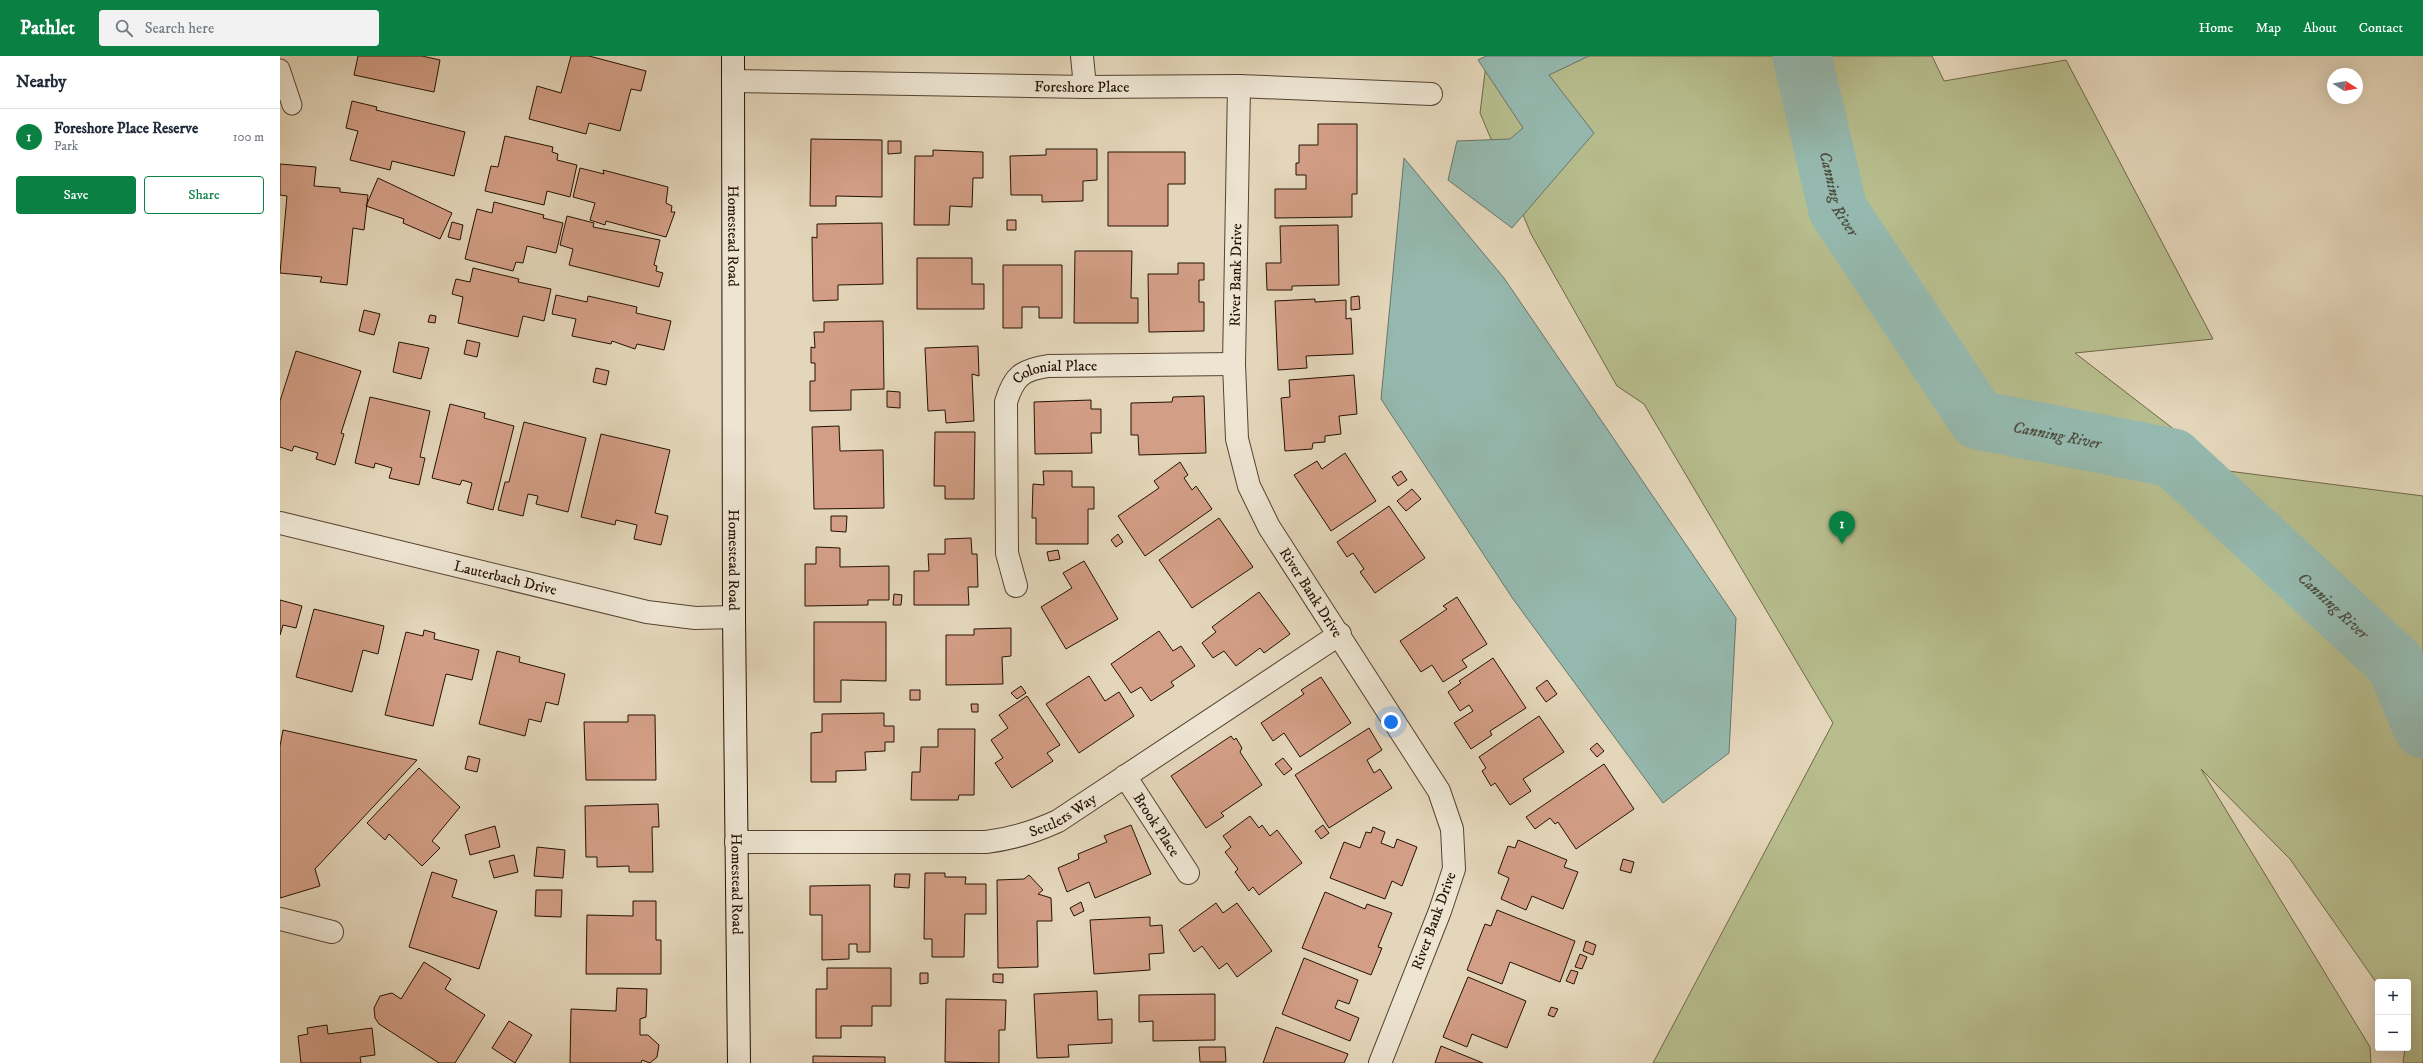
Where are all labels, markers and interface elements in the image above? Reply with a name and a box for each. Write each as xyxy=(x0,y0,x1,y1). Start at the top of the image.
search box xyxy=(99,10,379,46)
text: Pathlet xyxy=(20,17,75,40)
icon: search xyxy=(113,17,135,39)
text: Search here xyxy=(145,19,214,38)
text: Home xyxy=(2199,19,2233,37)
text: Map xyxy=(2255,19,2281,37)
text: About xyxy=(2303,19,2337,37)
text: Contact xyxy=(2359,19,2403,37)
north arrow xyxy=(2327,68,2363,104)
text: Nearby xyxy=(16,71,66,93)
street label: Foreshore Place xyxy=(1034,77,1130,97)
text: Foreshore Place Reserve xyxy=(54,119,198,138)
text: 1 xyxy=(27,129,31,145)
text: 100 m xyxy=(233,129,264,145)
text: Park xyxy=(54,138,78,154)
water label: Canning River xyxy=(1815,149,1863,241)
button: Save xyxy=(16,176,136,214)
button: Share xyxy=(144,176,264,214)
street label: Homestead Road xyxy=(724,185,743,287)
street label: River Bank Drive xyxy=(1226,223,1246,327)
street label: Colonial Place xyxy=(1008,356,1097,388)
water label: Canning River xyxy=(2011,417,2104,454)
street label: Homestead Road xyxy=(724,509,743,611)
pin: 1 xyxy=(1829,511,1855,544)
street label: River Bank Drive xyxy=(1275,544,1347,641)
street label: Lauterbach Drive xyxy=(452,556,559,599)
water label: Canning River xyxy=(2293,568,2374,644)
your location xyxy=(1381,712,1401,732)
street label: Settlers Way xyxy=(1026,788,1101,841)
street label: Brook Place xyxy=(1129,789,1184,860)
street label: Homestead Road xyxy=(727,833,747,935)
street label: River Bank Drive xyxy=(1407,869,1461,973)
map controls xyxy=(2375,979,2411,1051)
button: + xyxy=(2375,979,2411,1015)
button: − xyxy=(2375,1015,2411,1051)

